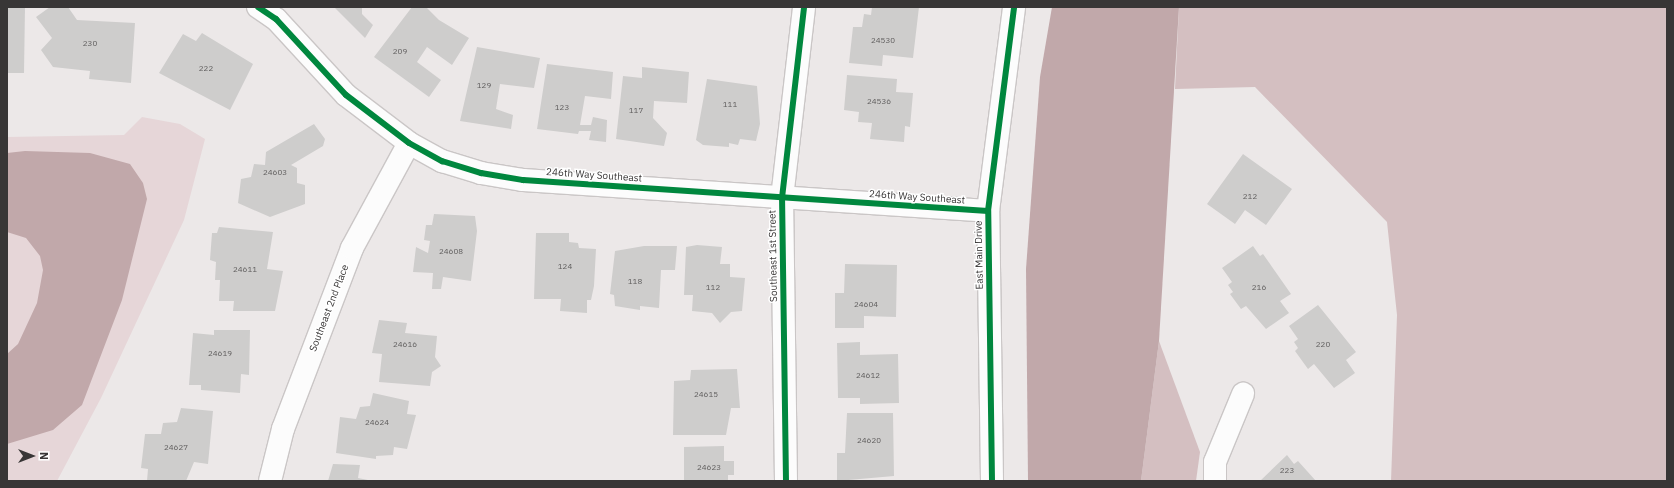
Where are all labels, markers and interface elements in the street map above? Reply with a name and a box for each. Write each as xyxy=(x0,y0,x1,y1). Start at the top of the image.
house number: 24530 xyxy=(871,36,895,46)
house number: 230 xyxy=(83,39,97,49)
house number: 209 xyxy=(393,47,407,57)
house number: 222 xyxy=(199,64,213,74)
house number: 129 xyxy=(477,81,491,91)
house number: 24536 xyxy=(867,97,891,107)
house number: 111 xyxy=(723,100,737,110)
house number: 123 xyxy=(555,103,569,113)
house number: 117 xyxy=(629,106,643,116)
street label: 246th Way Southeast xyxy=(545,166,643,184)
house number: 24603 xyxy=(263,168,287,178)
street label: 246th Way Southeast xyxy=(868,188,966,206)
house number: 212 xyxy=(1243,192,1257,202)
street label: Southeast 1st Street xyxy=(766,210,780,302)
street label: East Main Drive xyxy=(972,220,986,290)
house number: 24608 xyxy=(439,247,463,257)
house number: 124 xyxy=(558,262,572,272)
street label: Southeast 2nd Place xyxy=(307,263,351,353)
house number: 24611 xyxy=(233,265,257,275)
house number: 118 xyxy=(628,277,642,287)
house number: 112 xyxy=(706,283,720,293)
house number: 216 xyxy=(1252,283,1266,293)
house number: 24604 xyxy=(854,300,878,310)
house number: 24616 xyxy=(393,340,417,350)
house number: 220 xyxy=(1316,340,1330,350)
house number: 24619 xyxy=(208,349,232,359)
house number: 24612 xyxy=(856,371,880,381)
house number: 24615 xyxy=(694,390,718,400)
house number: 24624 xyxy=(365,418,389,428)
north arrow xyxy=(12,436,52,476)
house number: 24620 xyxy=(857,436,881,446)
house number: 24627 xyxy=(164,443,188,453)
text: N xyxy=(37,452,51,460)
house number: 24623 xyxy=(697,463,721,473)
house number: 223 xyxy=(1280,466,1294,476)

